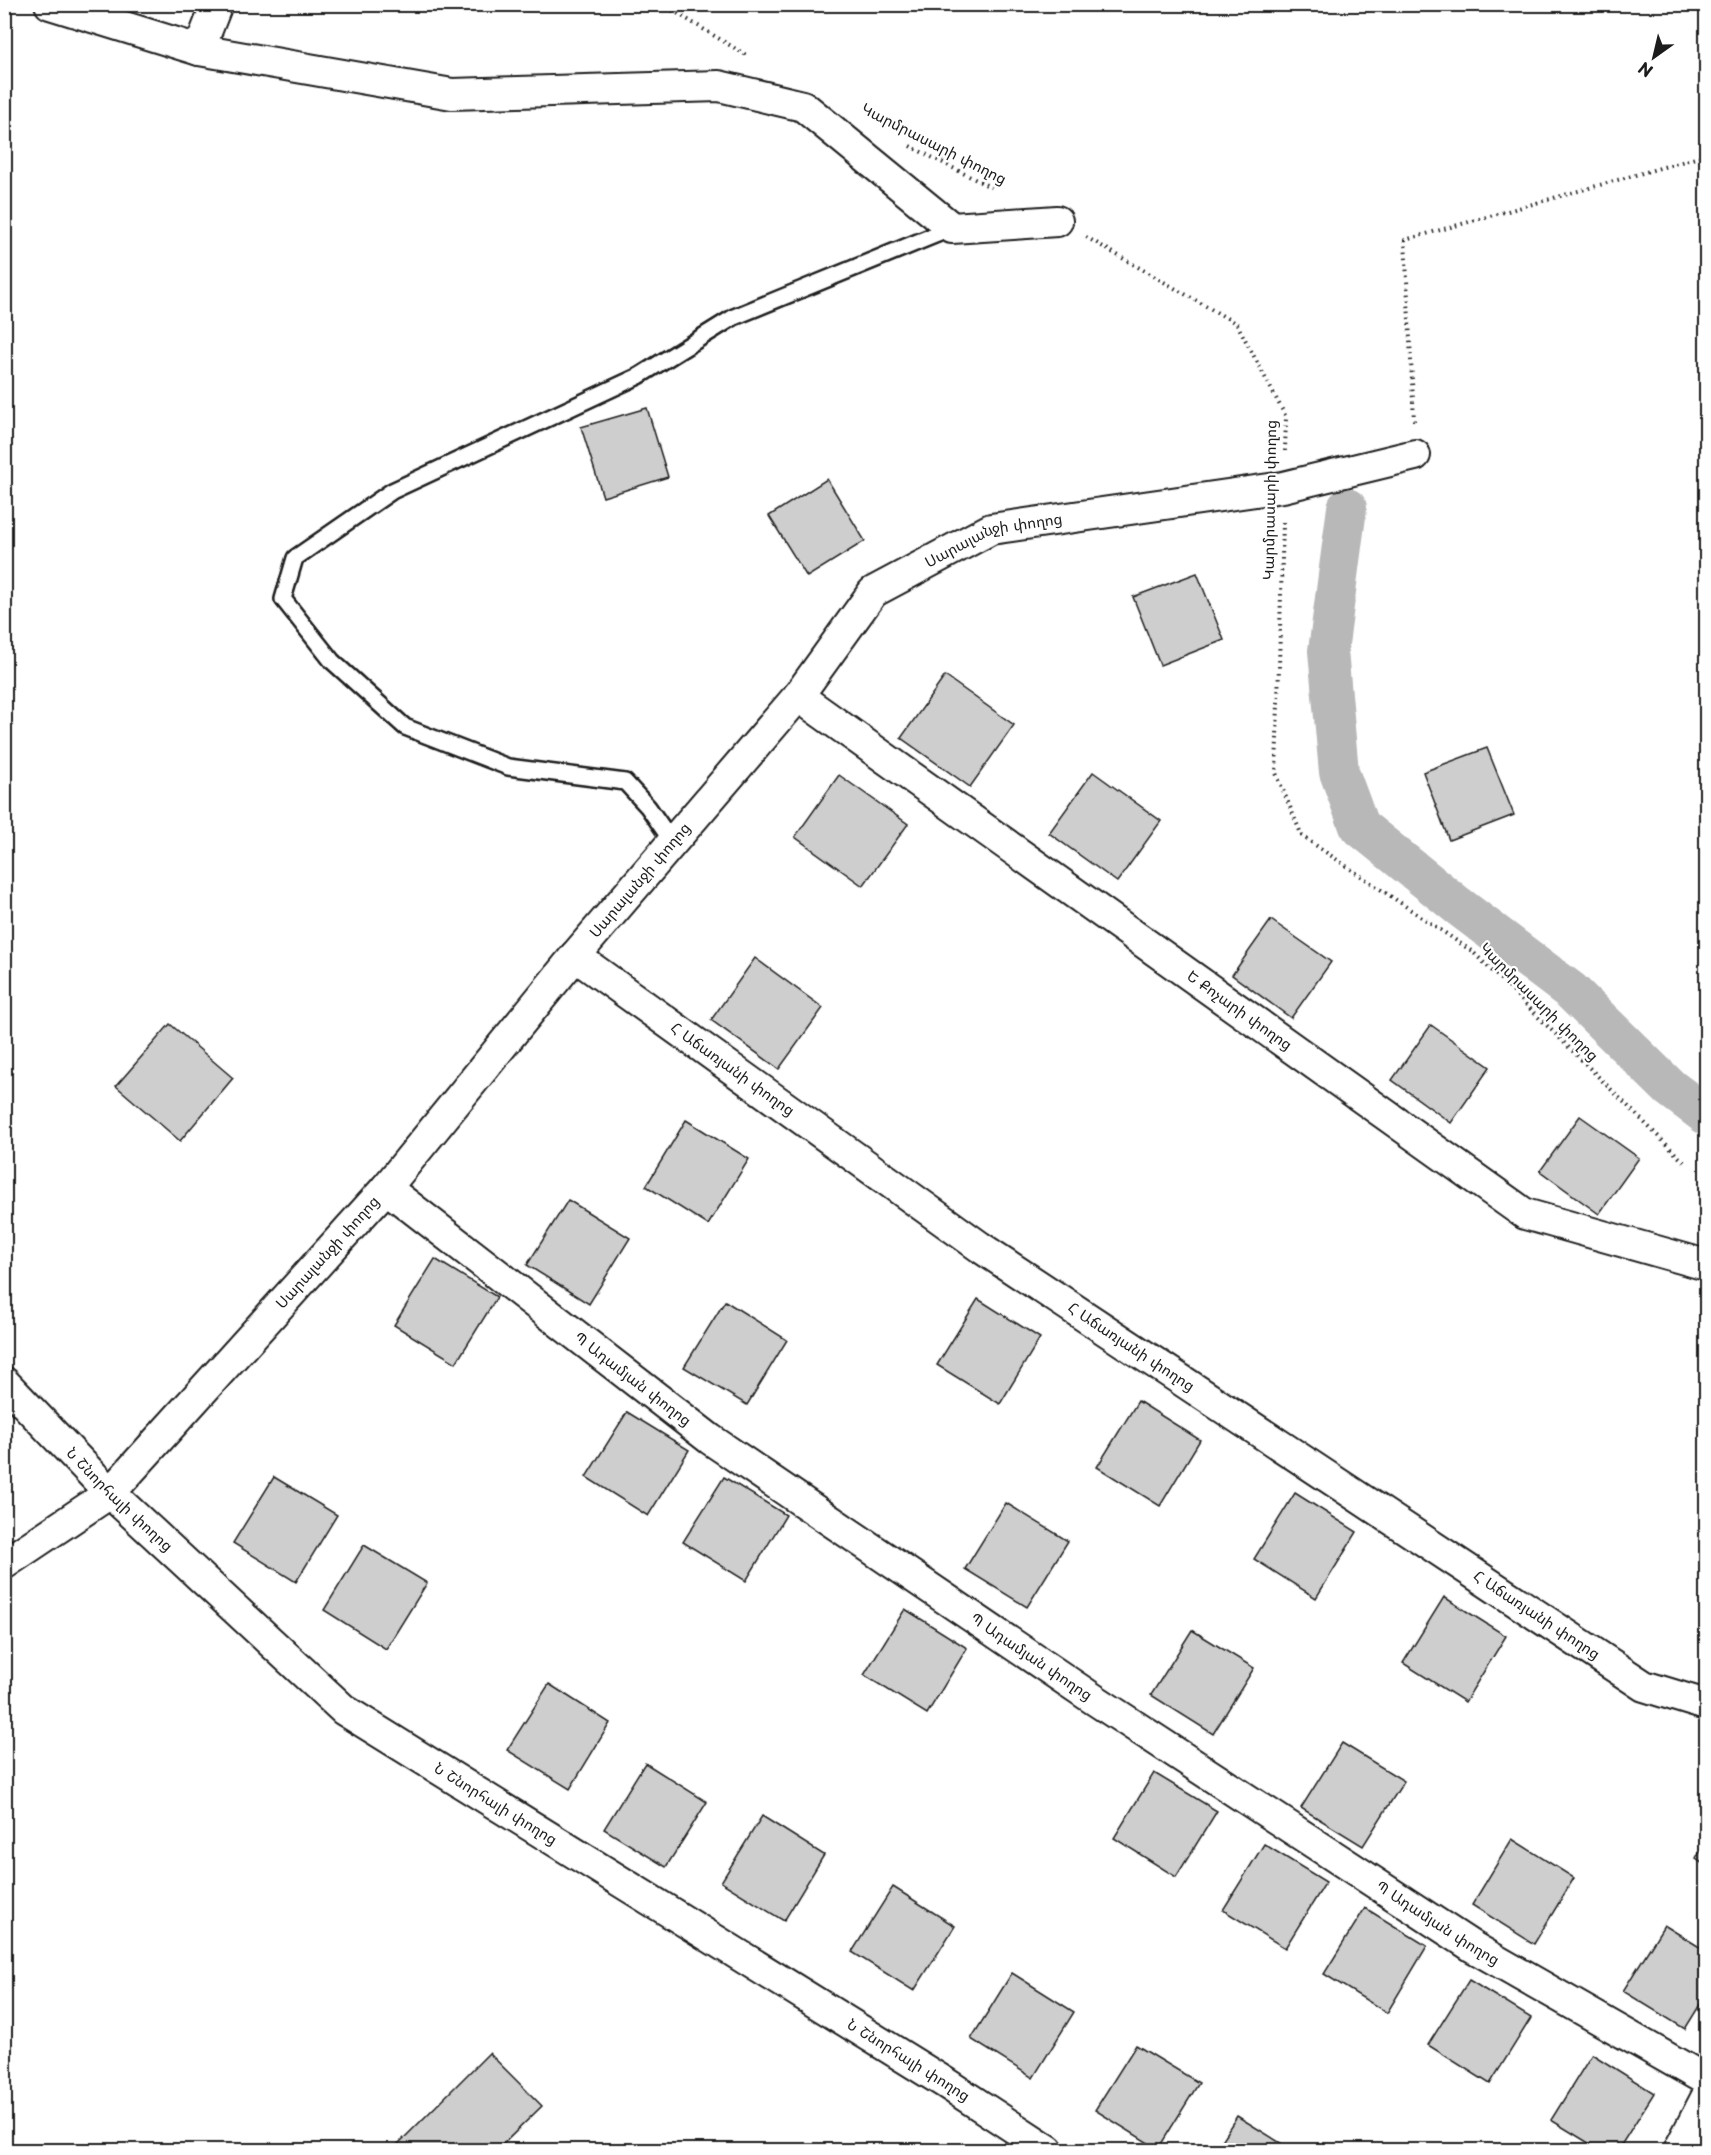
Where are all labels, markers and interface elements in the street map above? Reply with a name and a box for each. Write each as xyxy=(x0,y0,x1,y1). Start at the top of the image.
north arrow xyxy=(1624,27,1684,87)
text: N xyxy=(1633,57,1657,84)
street label: Կարմրասարի փողոց xyxy=(858,96,1011,189)
street label: Կարմրասարի փողոց xyxy=(1256,420,1281,580)
street label: Սարալանջի փողոց xyxy=(920,506,1064,572)
street label: Սարալանջի փողոց xyxy=(583,817,695,942)
street label: Կարմրասարի փողոց xyxy=(1475,936,1605,1066)
street label: Ե Քոչարի փողոց xyxy=(1183,964,1298,1055)
street label: Հ Աճառյանի փողոց xyxy=(667,1015,800,1120)
street label: Սարալանջի փողոց xyxy=(269,1190,384,1313)
street label: Հ Աճառյանի փողոց xyxy=(1064,1295,1200,1396)
street label: Պ Ադամյան փողոց xyxy=(570,1325,697,1431)
street label: Ն Շնորհալի փողոց xyxy=(62,1441,179,1556)
street label: Հ Աճառյանի փողոց xyxy=(1469,1563,1606,1664)
street label: Պ Ադամյան փողոց xyxy=(966,1606,1098,1705)
street label: Ն Շնորհալի փողոց xyxy=(430,1756,562,1850)
street label: Պ Ադամյան փողոց xyxy=(1372,1874,1505,1970)
street label: Ն Շնորհալի փողոց xyxy=(843,2012,975,2106)

